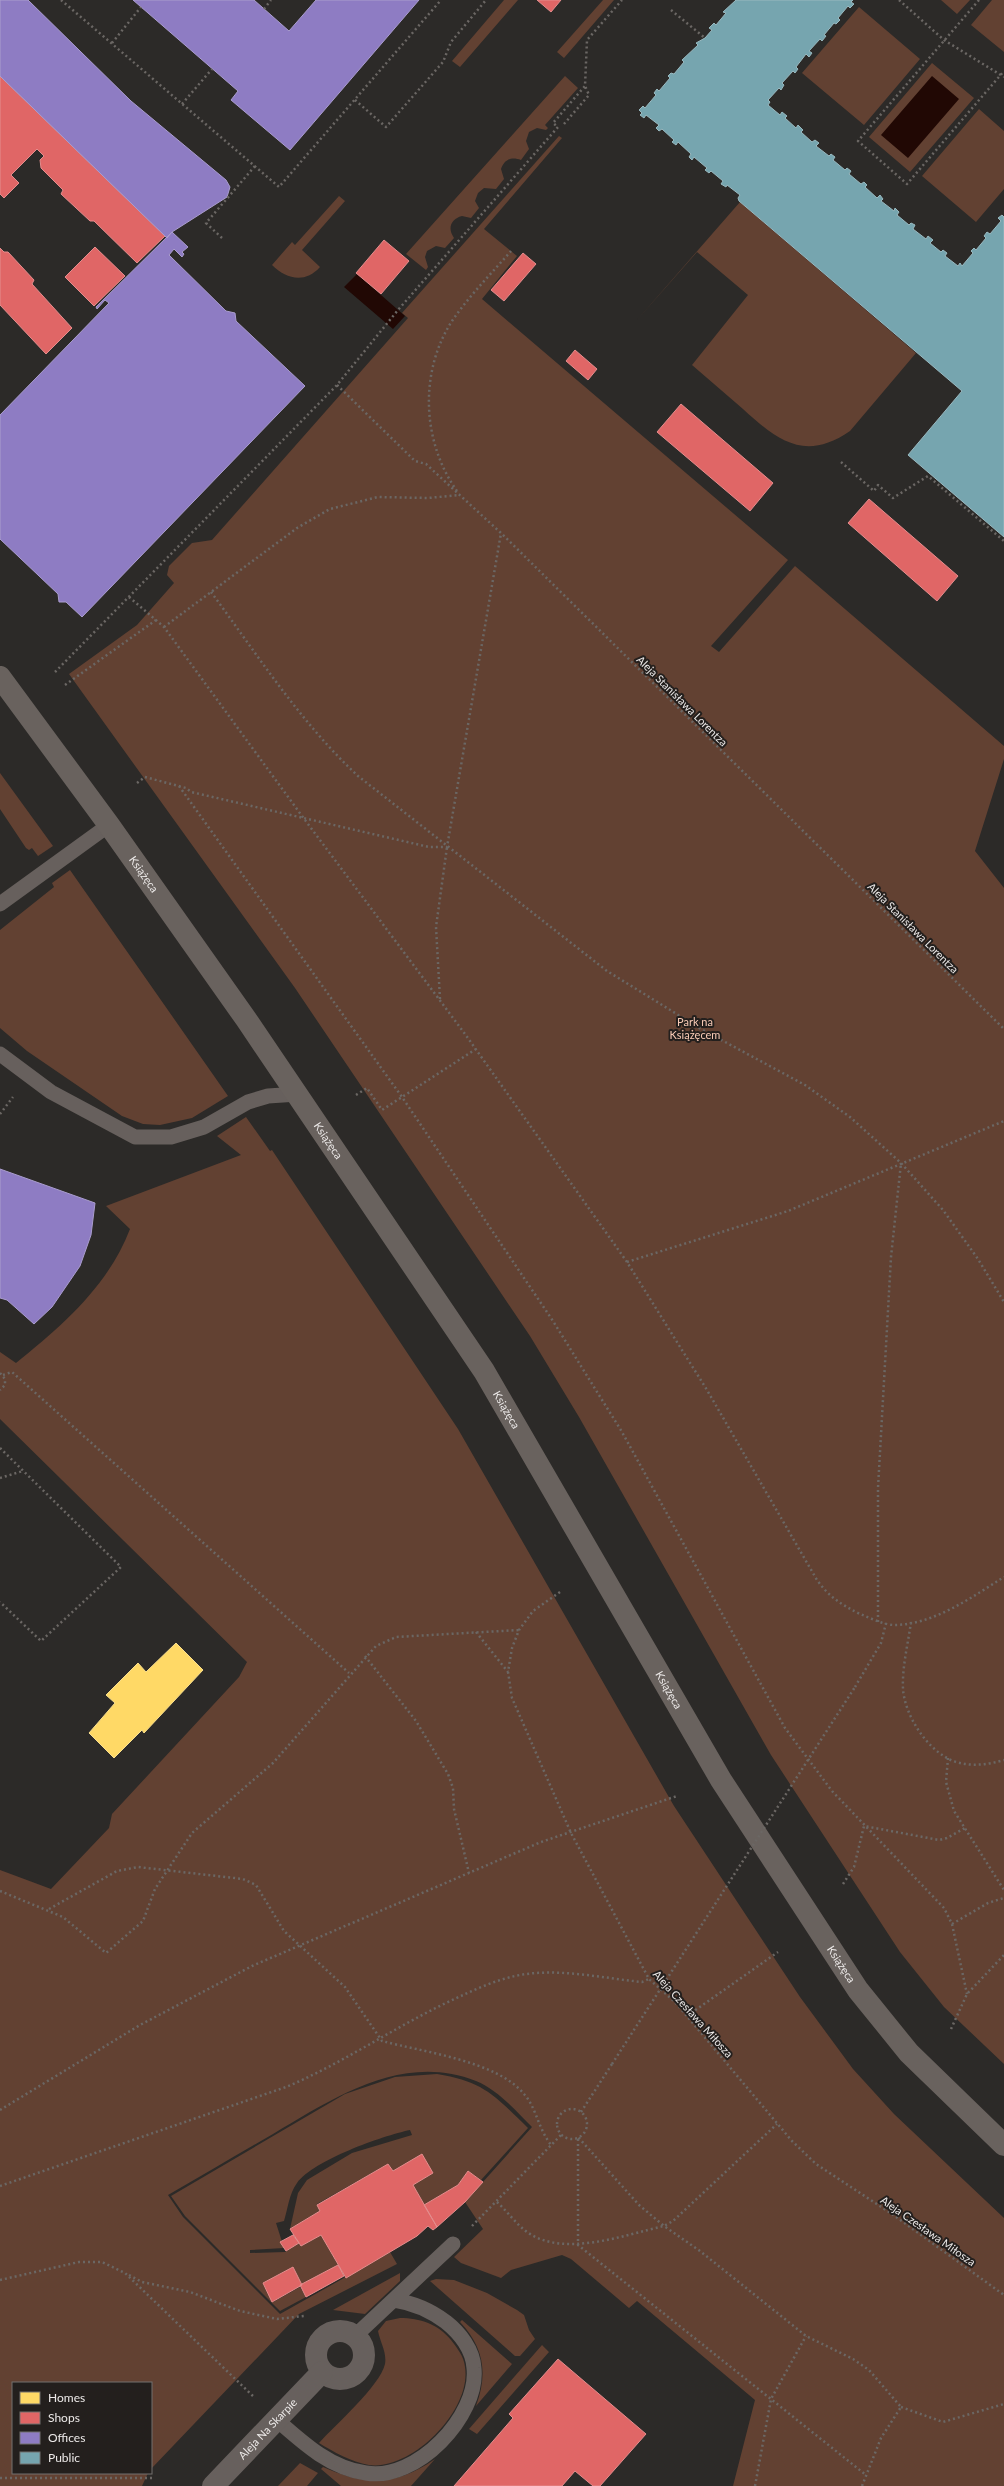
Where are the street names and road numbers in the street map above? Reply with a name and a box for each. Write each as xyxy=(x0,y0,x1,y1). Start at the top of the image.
street label: Aleja Stanisława Lorentza xyxy=(634,653,730,749)
street label: Książęca xyxy=(127,853,161,895)
street label: Aleja Stanisława Lorentza xyxy=(865,880,961,976)
street label: Książęca xyxy=(312,1119,346,1161)
street label: Książęca xyxy=(491,1388,523,1431)
street label: Książęca xyxy=(653,1669,685,1711)
street label: Książęca xyxy=(825,1943,858,1985)
street label: Aleja Czesława Miłosza xyxy=(651,1967,736,2060)
street label: Aleja Czesława Miłosza xyxy=(878,2193,978,2268)
street label: Aleja Na Skarpie xyxy=(235,2395,299,2462)

